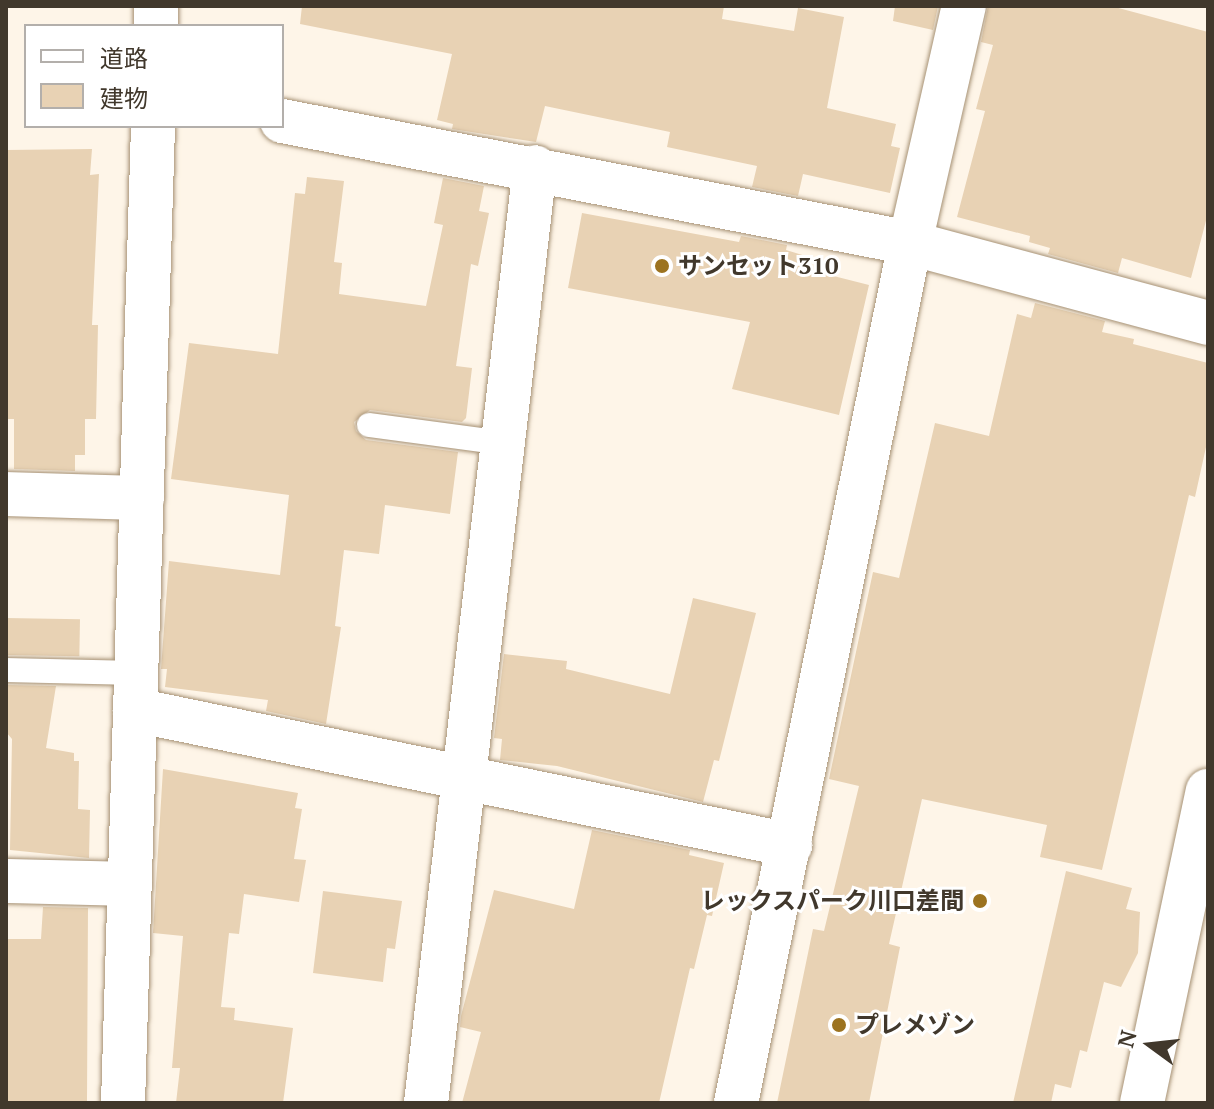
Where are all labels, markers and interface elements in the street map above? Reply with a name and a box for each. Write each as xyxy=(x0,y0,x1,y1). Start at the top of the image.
legend xyxy=(24,24,284,128)
text: 道路 xyxy=(100,42,148,74)
text: 建物 xyxy=(100,82,148,114)
place label: サンセット310 xyxy=(678,252,839,280)
marker: サンセット310 xyxy=(653,257,671,275)
place label: レックスパーク川口差間 xyxy=(700,887,964,915)
marker: レックスパーク川口差間 xyxy=(971,892,989,910)
north arrow xyxy=(1110,1005,1190,1085)
place label: プレメゾン xyxy=(855,1011,975,1039)
marker: プレメゾン xyxy=(830,1016,848,1034)
text: N xyxy=(1110,1027,1143,1050)

